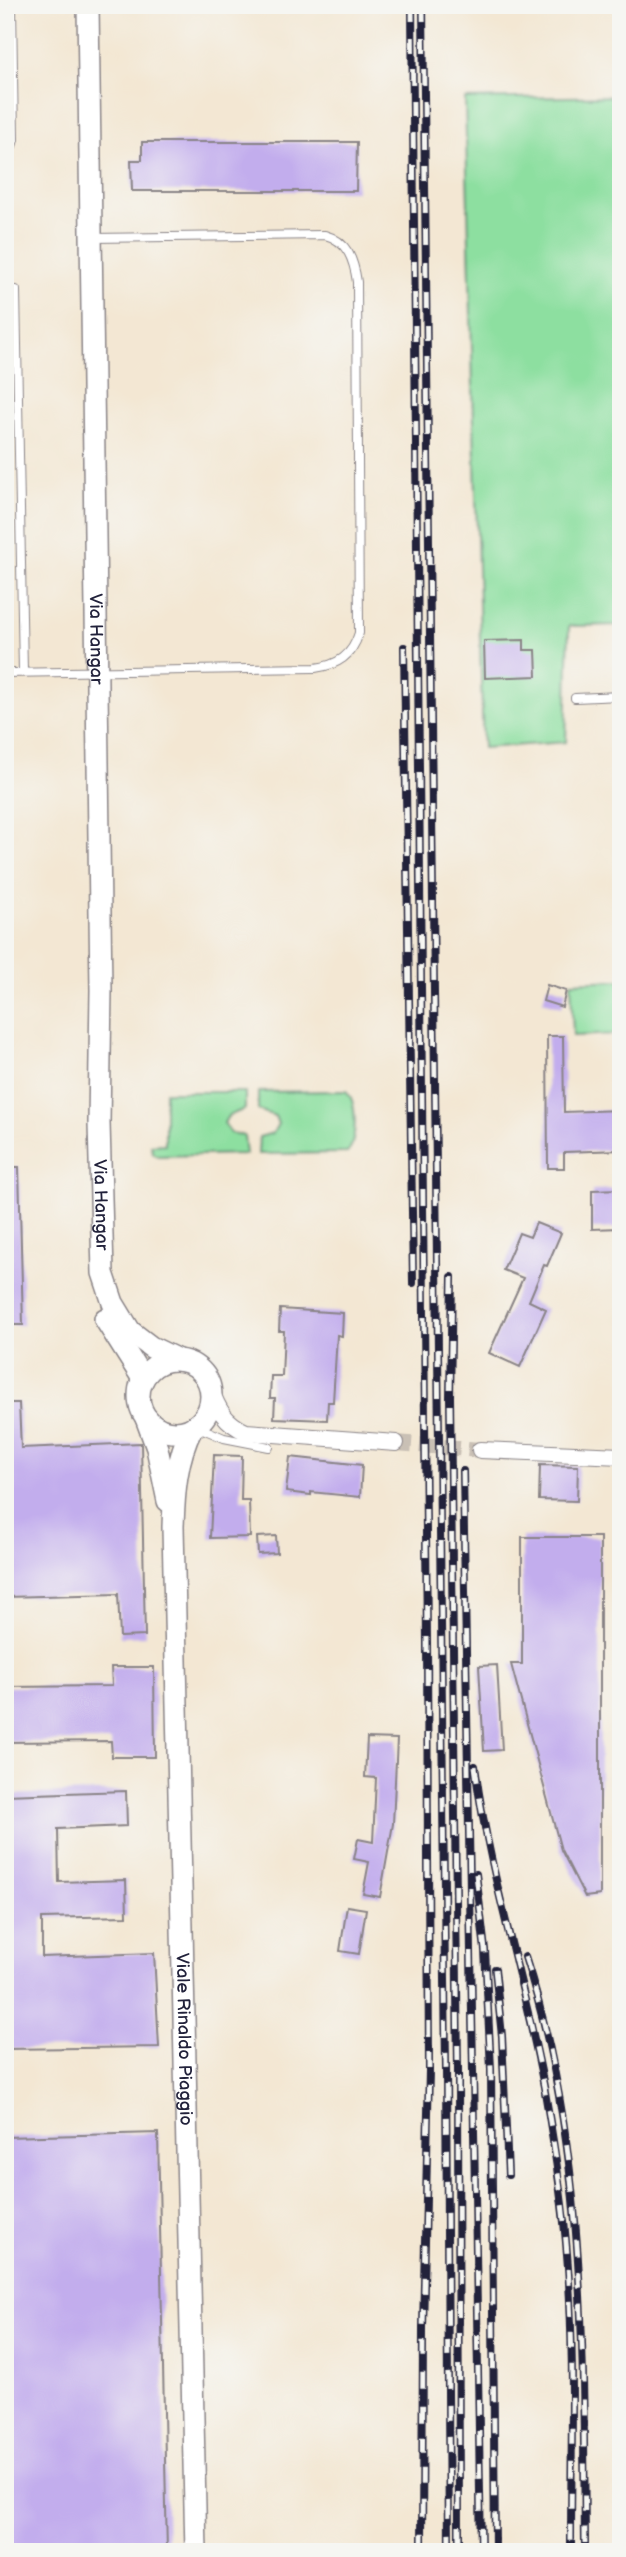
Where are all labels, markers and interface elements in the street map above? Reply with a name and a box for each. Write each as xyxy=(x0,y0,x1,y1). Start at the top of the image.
street label: Via Hangar xyxy=(85,593,107,685)
street label: Via Hangar xyxy=(89,1159,112,1251)
street label: Viale Rinaldo Piaggio xyxy=(172,1953,196,2126)

